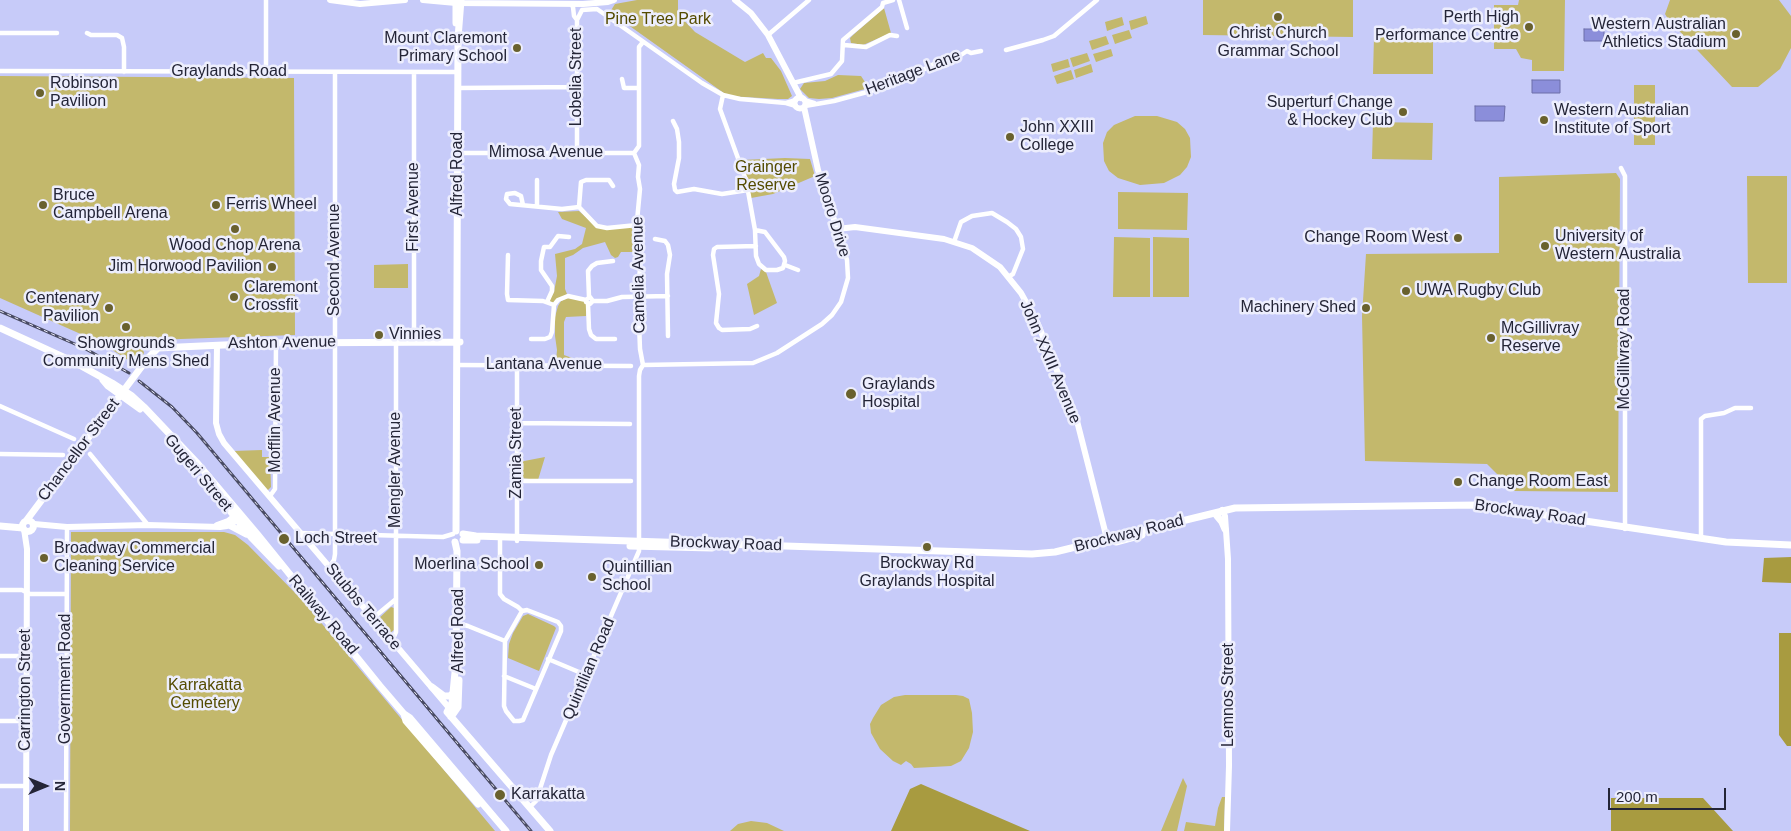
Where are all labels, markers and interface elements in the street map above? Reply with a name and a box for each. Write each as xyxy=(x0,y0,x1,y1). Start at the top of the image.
place label: Perth High Performance Centre xyxy=(1375,8,1519,46)
park label: Pine Tree Park xyxy=(605,10,711,30)
marker: Christ Church Grammar School xyxy=(1272,11,1284,23)
place label: Western Australian Athletics Stadium xyxy=(1591,15,1726,53)
marker: Perth High Performance Centre xyxy=(1523,21,1535,33)
place label: Christ Church Grammar School xyxy=(1218,24,1338,62)
street label: Lobelia Street xyxy=(567,28,587,126)
marker: Western Australian Athletics Stadium xyxy=(1730,28,1742,40)
place label: Mount Claremont Primary School xyxy=(384,29,507,67)
marker: Mount Claremont Primary School xyxy=(511,42,523,54)
street label: Heritage Lane xyxy=(863,46,963,100)
street label: Graylands Road xyxy=(171,62,287,82)
place label: Robinson Pavilion xyxy=(50,74,118,112)
marker: Robinson Pavilion xyxy=(34,87,46,99)
place label: Superturf Change & Hockey Club xyxy=(1267,93,1393,131)
place label: Western Australian Institute of Sport xyxy=(1554,101,1689,139)
marker: Superturf Change & Hockey Club xyxy=(1397,106,1409,118)
marker: Western Australian Institute of Sport xyxy=(1538,114,1550,126)
place label: John XXIII College xyxy=(1020,118,1094,156)
marker: John XXIII College xyxy=(1004,131,1016,143)
street label: Alfred Road xyxy=(448,132,468,216)
street label: Mimosa Avenue xyxy=(489,143,603,163)
park label: Grainger Reserve xyxy=(735,158,797,196)
street label: First Avenue xyxy=(404,162,424,252)
street label: Mooro Drive xyxy=(810,171,854,259)
place label: Bruce Campbell Arena xyxy=(53,186,168,224)
place label: Ferris Wheel xyxy=(226,195,317,215)
marker: Bruce Campbell Arena xyxy=(37,199,49,211)
marker: Ferris Wheel xyxy=(210,199,222,211)
street label: Second Avenue xyxy=(325,204,345,316)
street label: Camelia Avenue xyxy=(628,216,650,334)
marker: Wood Chop Arena xyxy=(229,223,241,235)
place label: University of Western Australia xyxy=(1555,227,1681,265)
place label: Change Room West xyxy=(1304,228,1448,248)
marker: Change Room West xyxy=(1452,232,1464,244)
place label: Wood Chop Arena xyxy=(169,236,301,256)
marker: University of Western Australia xyxy=(1539,240,1551,252)
place label: Jim Horwood Pavilion xyxy=(108,257,262,277)
marker: Jim Horwood Pavilion xyxy=(266,261,278,273)
place label: Claremont Crossfit xyxy=(244,278,318,316)
place label: UWA Rugby Club xyxy=(1416,281,1541,301)
marker: UWA Rugby Club xyxy=(1400,285,1412,297)
place label: Centenary Pavilion xyxy=(25,289,99,327)
street label: McGillivray Road xyxy=(1615,289,1635,409)
marker: Claremont Crossfit xyxy=(228,291,240,303)
street label: John XXIII Avenue xyxy=(1015,297,1085,427)
place label: Machinery Shed xyxy=(1240,298,1356,318)
marker: Centenary Pavilion xyxy=(103,302,115,314)
marker: Machinery Shed xyxy=(1360,302,1372,314)
place label: McGillivray Reserve xyxy=(1501,319,1579,357)
marker: Showgrounds Community Mens Shed xyxy=(120,321,132,333)
place label: Vinnies xyxy=(389,325,441,345)
marker: Vinnies xyxy=(373,329,385,341)
street label: Ashton Avenue xyxy=(228,332,336,354)
marker: McGillivray Reserve xyxy=(1485,332,1497,344)
place label: Showgrounds Community Mens Shed xyxy=(43,334,209,372)
street label: Lantana Avenue xyxy=(486,355,602,375)
street label: Mofflin Avenue xyxy=(266,367,286,473)
place label: Graylands Hospital xyxy=(862,375,935,413)
marker: Graylands Hospital xyxy=(844,387,858,401)
street label: Chancellor Street xyxy=(34,395,124,505)
street label: Zamia Street xyxy=(507,407,527,499)
street label: Mengler Avenue xyxy=(386,412,406,528)
street label: Gugeri Street xyxy=(160,430,236,516)
place label: Change Room East xyxy=(1468,472,1608,492)
marker: Change Room East xyxy=(1452,476,1464,488)
street label: Brockway Road xyxy=(1473,496,1587,530)
street label: Brockway Road xyxy=(1072,511,1186,557)
place label: Loch Street xyxy=(295,529,377,549)
marker: Loch Street xyxy=(277,532,291,546)
street label: Brockway Road xyxy=(670,532,782,556)
place label: Broadway Commercial Cleaning Service xyxy=(54,539,215,577)
marker: Brockway Rd Graylands Hospital xyxy=(921,541,933,553)
marker: Broadway Commercial Cleaning Service xyxy=(38,552,50,564)
place label: Brockway Rd Graylands Hospital xyxy=(859,554,995,592)
place label: Moerlina School xyxy=(414,555,529,575)
place label: Quintillian School xyxy=(602,558,672,596)
marker: Moerlina School xyxy=(533,559,545,571)
street label: Stubbs Terrace xyxy=(321,560,405,654)
street label: Railway Road xyxy=(284,571,362,659)
marker: Quintillian School xyxy=(586,571,598,583)
street label: Alfred Road xyxy=(449,589,469,673)
street label: Government Road xyxy=(56,614,76,744)
street label: Quintilian Road xyxy=(559,615,619,723)
street label: Carrington Street xyxy=(16,629,36,751)
street label: Lemnos Street xyxy=(1219,643,1239,747)
park label: Karrakatta Cemetery xyxy=(168,676,242,714)
north arrow xyxy=(20,761,70,811)
scale bar xyxy=(1611,778,1728,810)
text: N xyxy=(52,781,68,791)
place label: Karrakatta xyxy=(511,785,585,805)
marker: Karrakatta xyxy=(493,788,507,802)
text: 200 m xyxy=(1616,788,1658,805)

